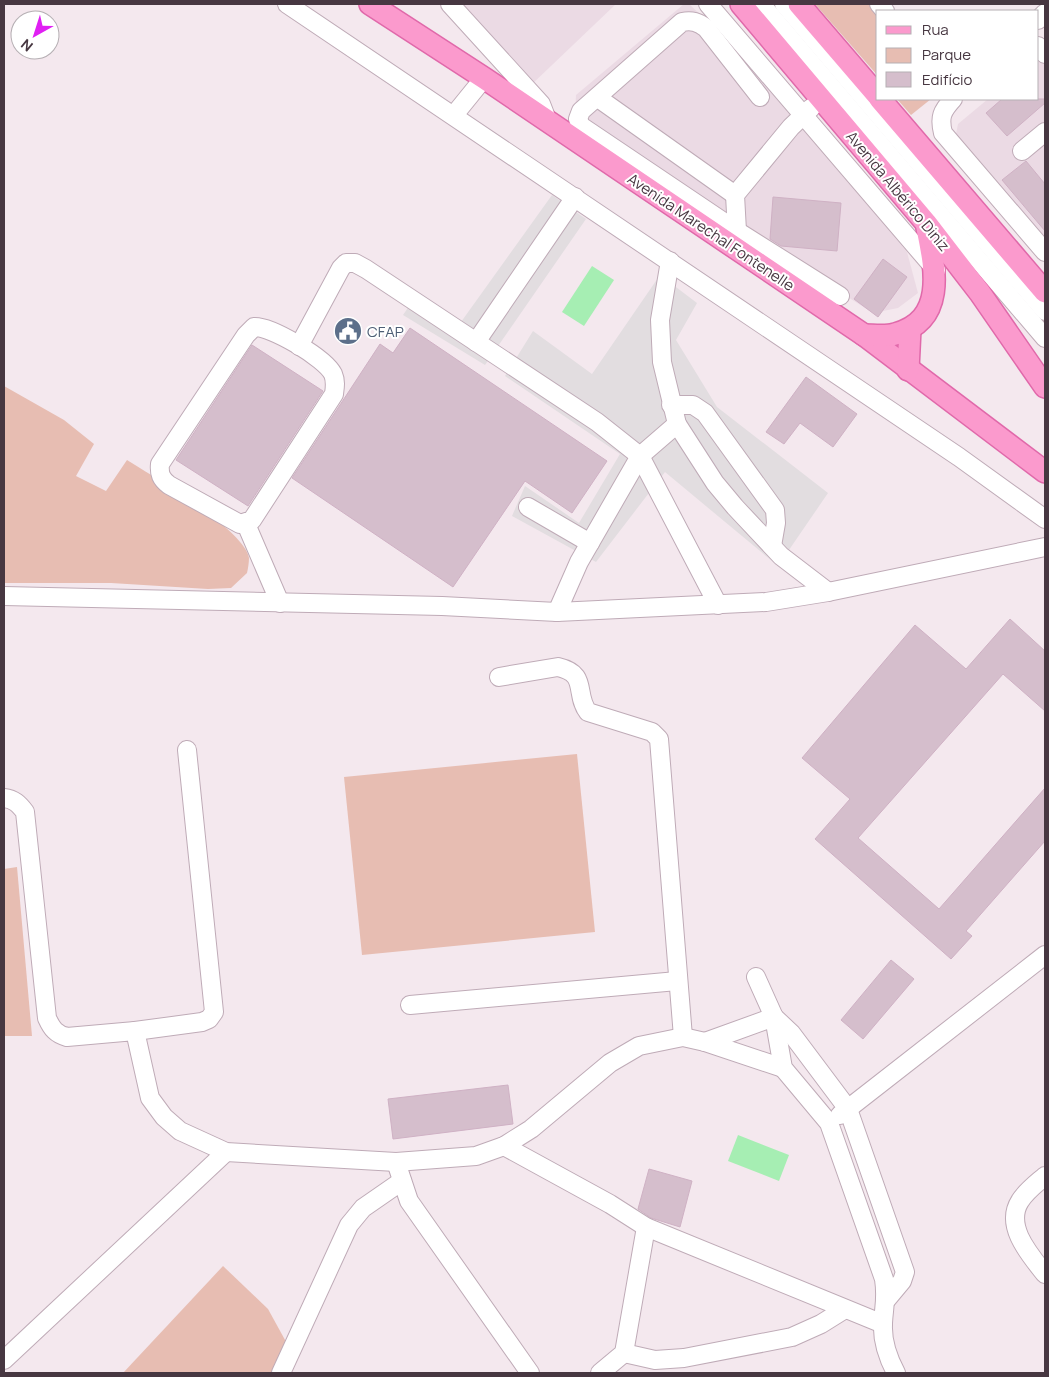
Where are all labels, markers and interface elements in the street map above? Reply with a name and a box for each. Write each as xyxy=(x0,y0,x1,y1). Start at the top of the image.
north arrow xyxy=(10,10,60,60)
legend xyxy=(876,10,1039,100)
text: Rua xyxy=(922,19,949,40)
text: N xyxy=(17,35,36,56)
text: Parque xyxy=(922,44,971,65)
text: Edifício xyxy=(922,69,973,90)
street label: Avenida Albérico Diniz xyxy=(841,126,955,256)
street label: Avenida Marechal Fontenelle xyxy=(623,168,799,296)
public building icon: CFAP xyxy=(333,316,363,346)
place label: CFAP xyxy=(367,321,404,342)

